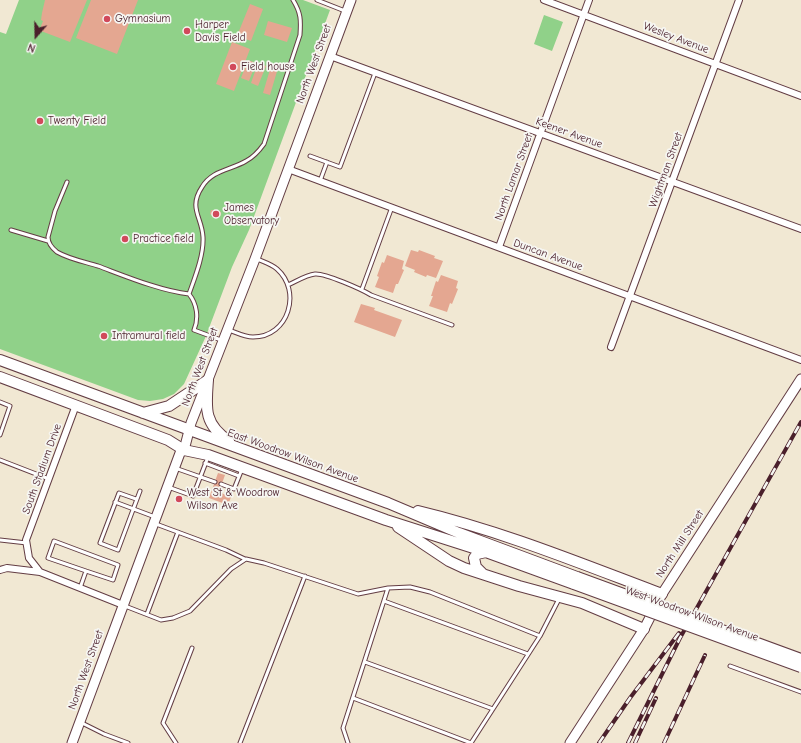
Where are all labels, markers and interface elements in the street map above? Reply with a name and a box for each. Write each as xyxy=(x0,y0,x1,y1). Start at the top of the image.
place label: Gymnasium xyxy=(115,12,170,26)
marker: Gymnasium xyxy=(102,14,112,24)
north arrow xyxy=(16,16,56,56)
place label: Harper Davis Field xyxy=(195,18,246,44)
street label: Wesley Avenue xyxy=(641,19,711,57)
street label: North West Street xyxy=(294,23,334,105)
marker: Harper Davis Field xyxy=(182,26,192,36)
text: N xyxy=(26,40,37,55)
place label: Field house xyxy=(241,60,295,74)
marker: Field house xyxy=(228,62,238,72)
place label: Twenty Field xyxy=(48,114,106,128)
street label: Keener Avenue xyxy=(534,115,604,151)
marker: Twenty Field xyxy=(35,116,45,126)
street label: Wightman Street xyxy=(646,131,686,209)
street label: North Lamar Street xyxy=(492,132,536,222)
place label: James Observatory xyxy=(224,201,279,227)
marker: James Observatory xyxy=(211,209,221,219)
place label: Practice field xyxy=(133,232,194,246)
marker: Practice field xyxy=(120,234,130,244)
street label: Duncan Avenue xyxy=(512,236,584,274)
street label: North West Street xyxy=(179,326,221,408)
place label: Intramural field xyxy=(112,329,185,343)
marker: Intramural field xyxy=(99,331,109,341)
street label: South Stadium Drive xyxy=(20,422,64,516)
street label: East Woodrow Wilson Avenue xyxy=(226,426,360,486)
place label: West St & Woodrow Wilson Ave xyxy=(187,486,279,512)
marker: West St & Woodrow Wilson Ave xyxy=(174,494,184,504)
street label: North Mill Street xyxy=(653,508,707,580)
street label: West Woodrow Wilson Avenue xyxy=(624,584,760,644)
street label: North West Street xyxy=(66,629,106,711)

